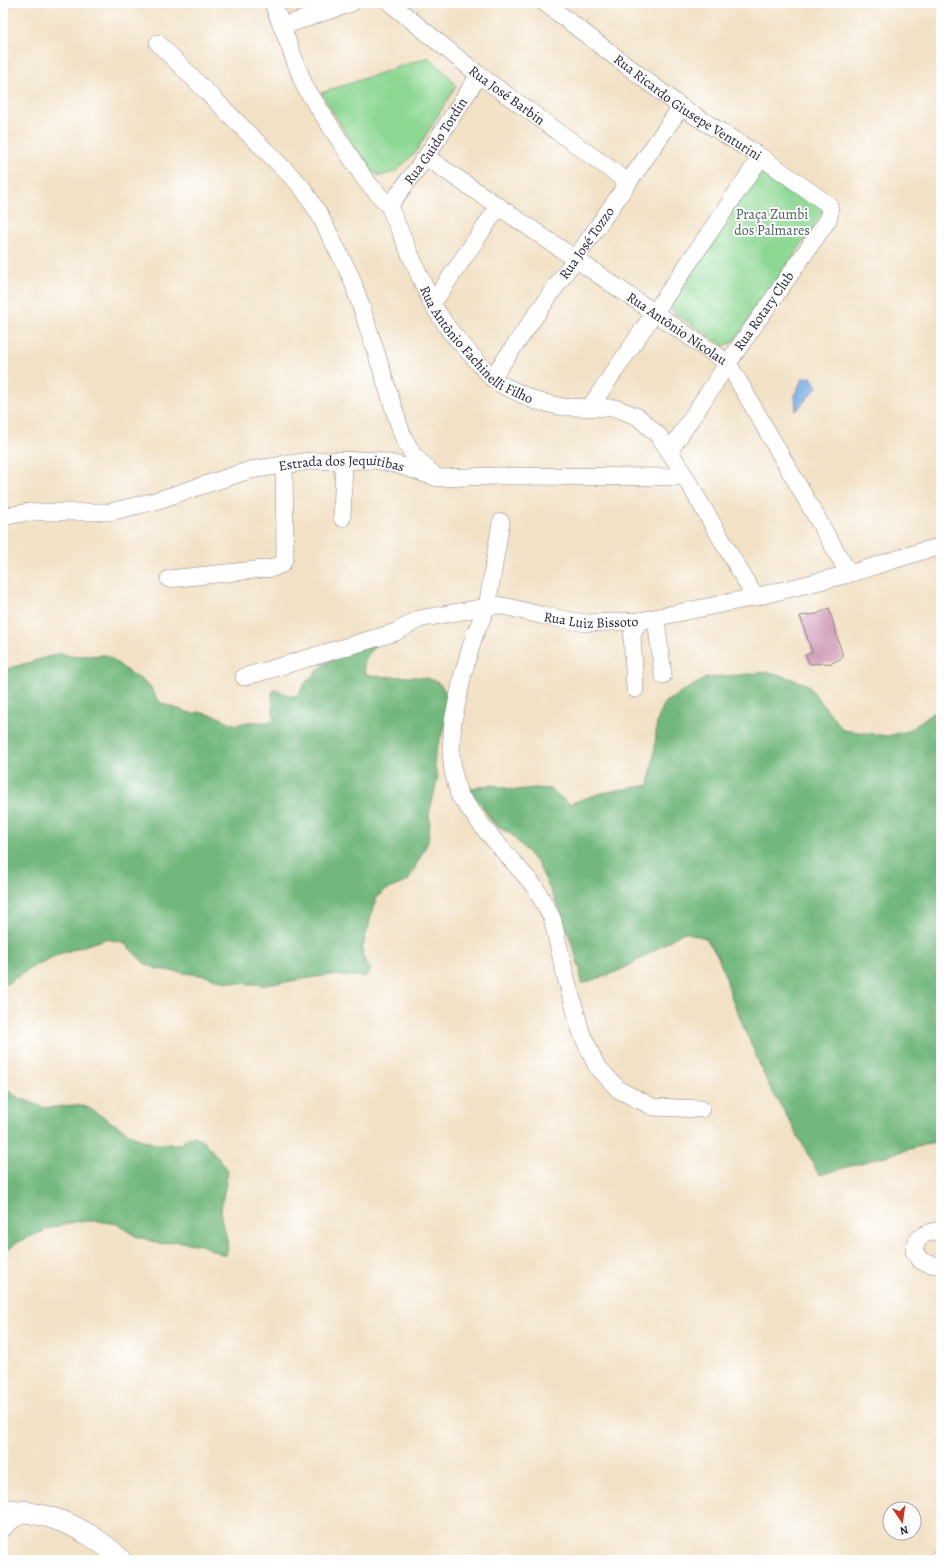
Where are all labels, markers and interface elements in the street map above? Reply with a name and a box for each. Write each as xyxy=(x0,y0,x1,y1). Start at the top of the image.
street label: Rua Ricardo Giusepe Venturini xyxy=(610,50,766,165)
street label: Rua José Barbin xyxy=(465,61,549,129)
street label: Rua Guido Tordin xyxy=(399,93,472,188)
street label: Rua José Tozzo xyxy=(554,203,618,283)
park label: Praça Zumbi dos Palmares xyxy=(734,205,810,240)
street label: Rua Rotary Club xyxy=(730,268,798,354)
street label: Rua Antônio Fachinelli Filho xyxy=(416,283,536,408)
street label: Rua Antônio Nicolau xyxy=(623,287,731,370)
street label: Estrada dos Jequitibas xyxy=(277,450,407,476)
street label: Rua Luiz Bissoto xyxy=(542,607,639,633)
north arrow xyxy=(882,1501,922,1541)
text: N xyxy=(899,1522,910,1538)

